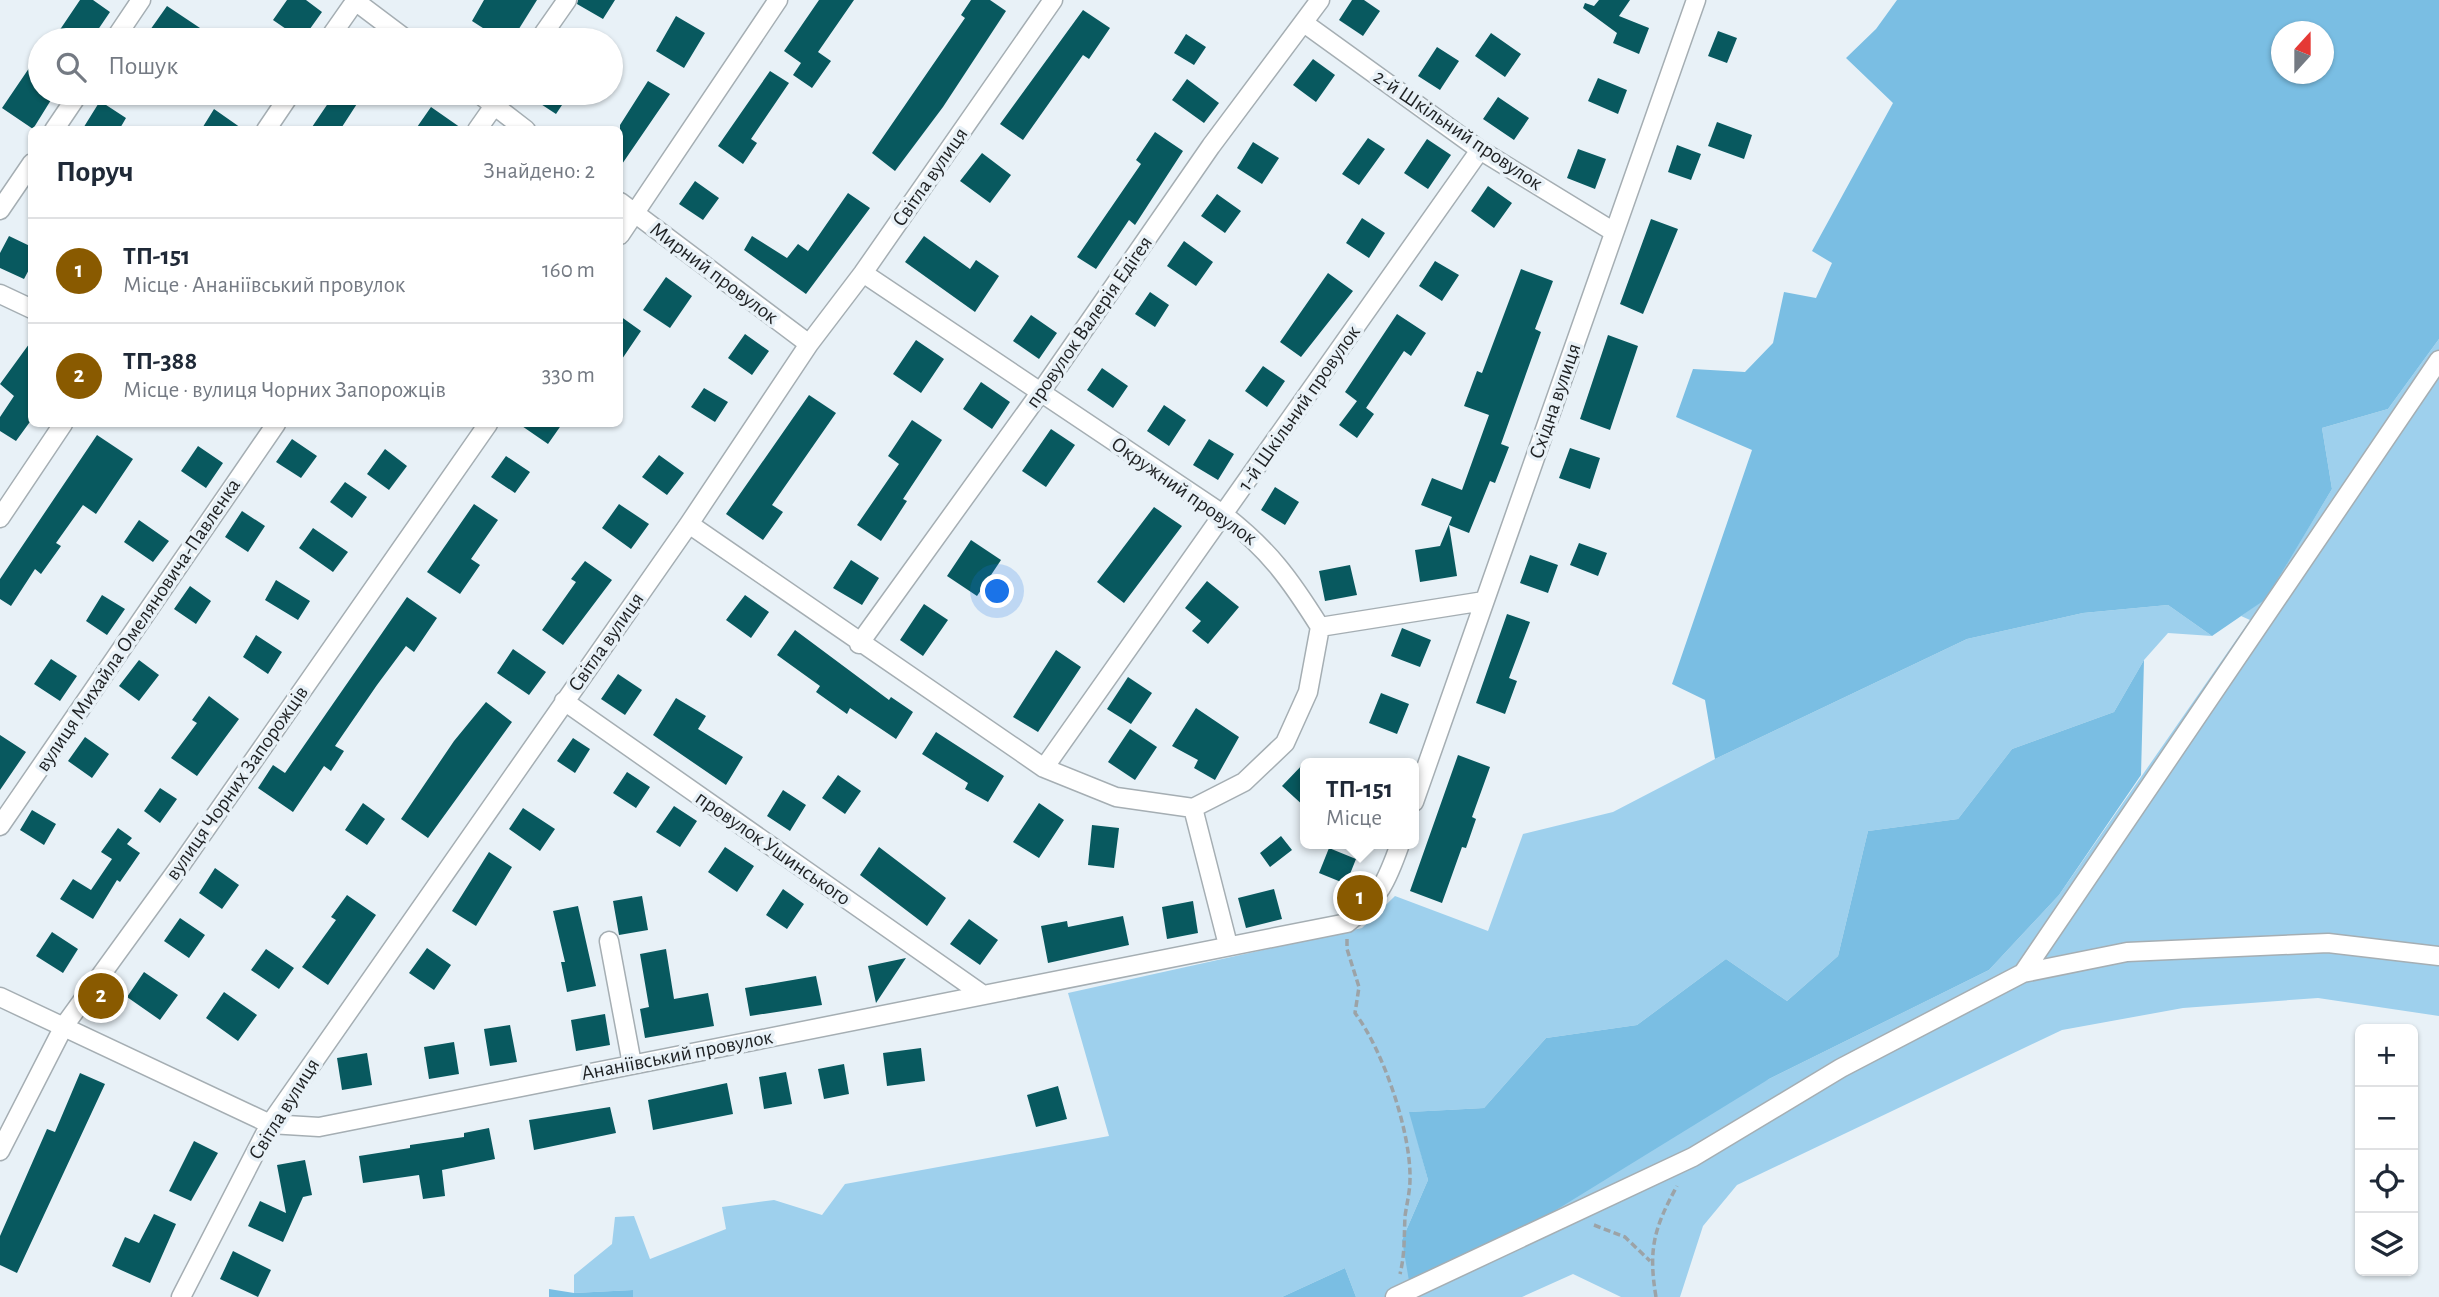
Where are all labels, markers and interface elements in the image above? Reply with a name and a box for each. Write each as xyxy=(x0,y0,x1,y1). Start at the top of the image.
north arrow xyxy=(2271,21,2334,84)
search box xyxy=(28,28,623,105)
icon: search xyxy=(52,48,90,86)
text: Пошук xyxy=(108,53,178,79)
street label: 2-й Шкільний провулок xyxy=(1370,66,1547,194)
street label: Світла вулиця xyxy=(888,124,972,230)
text: Поруч xyxy=(56,157,134,187)
text: Знайдено: 2 xyxy=(483,160,595,183)
street label: Мирний провулок xyxy=(646,218,782,328)
street label: провулок Валерія Едігея xyxy=(1022,232,1156,412)
text: ТП-151 xyxy=(123,243,190,269)
text: 1 xyxy=(75,259,83,282)
text: 160 m xyxy=(542,259,595,282)
text: Місце · Ананіївський провулок xyxy=(123,274,405,297)
street label: 1-й Шкільний провулок xyxy=(1234,321,1364,494)
street label: Східна вулиця xyxy=(1525,341,1585,461)
text: ТП-388 xyxy=(123,348,197,374)
text: 2 xyxy=(74,364,84,387)
text: 330 m xyxy=(542,364,595,387)
text: Місце · вулиця Чорних Запорожців xyxy=(123,379,446,402)
street label: Окружний провулок xyxy=(1107,433,1261,549)
street label: вулиця Михайла Омеляновича-Павленка xyxy=(32,474,244,775)
your location xyxy=(980,574,1014,608)
street label: Світла вулиця xyxy=(564,589,648,695)
street label: вулиця Чорних Запорожців xyxy=(162,682,312,884)
popup xyxy=(1300,758,1419,849)
text: ТП-151 xyxy=(1326,776,1393,802)
street label: провулок Ушинського xyxy=(692,787,854,909)
text: Місце xyxy=(1326,807,1382,830)
pin: 1 xyxy=(1337,872,1383,924)
pin: 2 xyxy=(78,970,124,1022)
map controls xyxy=(2355,1024,2418,1276)
button: + xyxy=(2355,1024,2418,1087)
street label: Ананіївський провулок xyxy=(579,1026,775,1084)
street label: Світла вулиця xyxy=(245,1055,323,1163)
button: − xyxy=(2355,1087,2418,1150)
button: locate xyxy=(2355,1150,2418,1213)
button: layers xyxy=(2355,1213,2418,1276)

